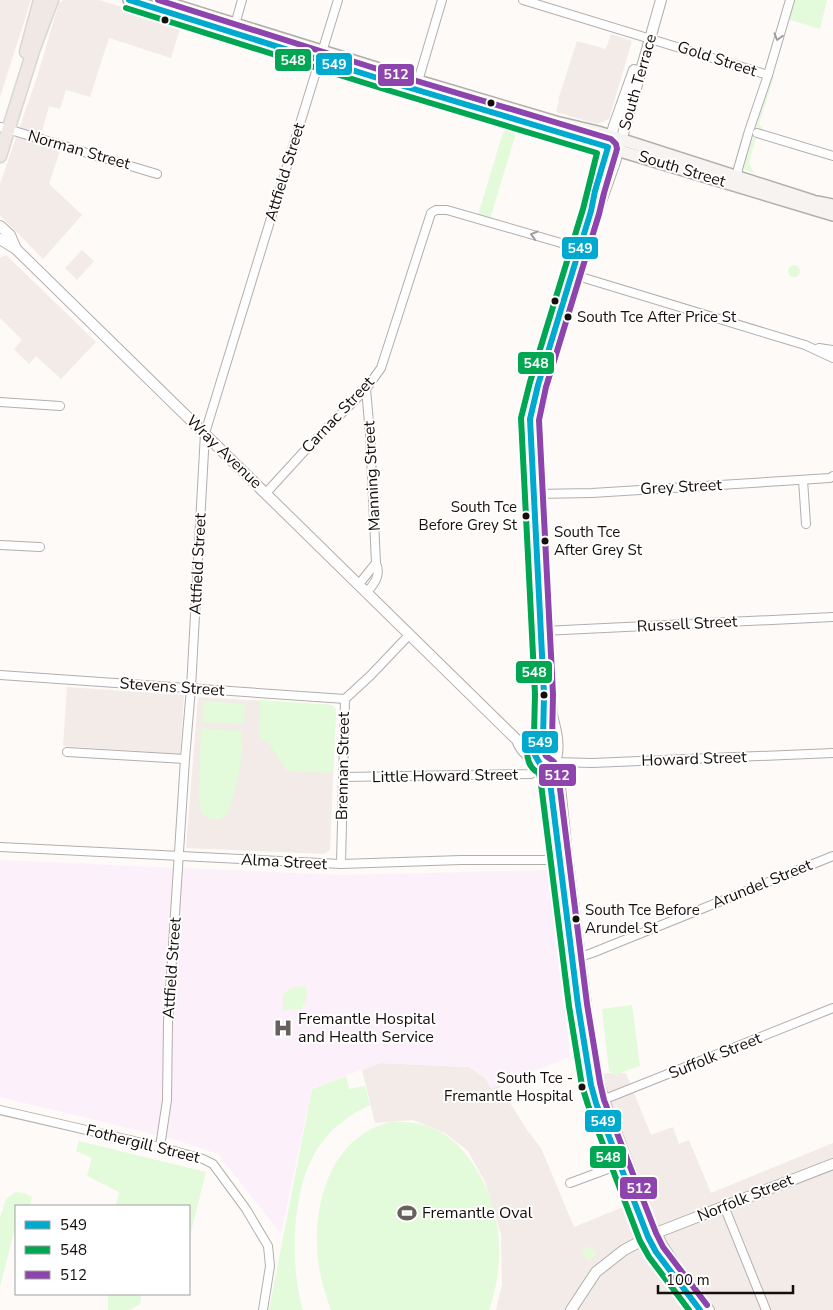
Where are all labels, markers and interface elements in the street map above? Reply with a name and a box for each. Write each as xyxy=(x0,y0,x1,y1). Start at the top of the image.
unlabelled marker xyxy=(160,15,170,25)
street label: South Terrace xyxy=(614,31,662,133)
one-way arrow xyxy=(774,33,784,41)
street label: Gold Street xyxy=(674,36,760,82)
line badge: 548 xyxy=(274,48,312,72)
text: 548 xyxy=(280,51,306,70)
line badge: 549 xyxy=(315,52,353,76)
text: 549 xyxy=(321,55,347,74)
line badge: 512 xyxy=(377,63,415,87)
text: 512 xyxy=(383,65,409,84)
unlabelled marker xyxy=(486,98,496,108)
street label: Attfield Street xyxy=(260,120,310,224)
street label: Norman Street xyxy=(25,125,133,175)
street label: South Street xyxy=(636,145,729,193)
one-way arrow xyxy=(531,231,539,241)
line badge: 549 xyxy=(561,236,599,260)
text: 549 xyxy=(567,239,593,258)
unlabelled marker xyxy=(550,296,560,306)
place label: South Tce After Price St xyxy=(577,307,737,327)
marker: South Tce After Price St xyxy=(563,312,573,322)
line badge: 548 xyxy=(517,351,555,375)
text: 548 xyxy=(523,354,549,373)
street label: Carnac Street xyxy=(297,372,380,458)
street label: Wray Avenue xyxy=(181,410,267,494)
street label: Manning Street xyxy=(358,420,386,532)
street label: Grey Street xyxy=(640,474,723,500)
place label: South Tce Before Grey St xyxy=(419,497,518,535)
marker: South Tce Before Grey St xyxy=(521,511,531,521)
street label: Attfield Street xyxy=(184,512,212,615)
place label: South Tce After Grey St xyxy=(554,522,643,560)
marker: South Tce After Grey St xyxy=(540,536,550,546)
street label: Russell Street xyxy=(636,610,738,638)
line badge: 548 xyxy=(515,660,553,684)
text: 548 xyxy=(521,663,547,682)
street label: Stevens Street xyxy=(119,672,225,702)
unlabelled marker xyxy=(539,690,549,700)
street label: Brennan Street xyxy=(331,711,355,820)
line badge: 549 xyxy=(521,730,559,754)
text: 549 xyxy=(527,733,553,752)
street label: Howard Street xyxy=(641,746,747,772)
line badge: 512 xyxy=(538,763,577,787)
street label: Little Howard Street xyxy=(372,764,519,788)
text: 512 xyxy=(544,766,570,785)
street label: Alma Street xyxy=(240,849,328,875)
street label: Arundel Street xyxy=(709,854,816,914)
place label: South Tce Before Arundel St xyxy=(585,900,700,938)
marker: South Tce Before Arundel St xyxy=(571,914,581,924)
street label: Attfield Street xyxy=(157,916,187,1019)
place label: Fremantle Hospital and Health Service xyxy=(298,1008,436,1048)
hospital icon: Fremantle Hospital and Health Service xyxy=(272,1017,294,1039)
street label: Suffolk Street xyxy=(665,1027,765,1085)
place label: South Tce - Fremantle Hospital xyxy=(444,1068,574,1106)
marker: South Tce - Fremantle Hospital xyxy=(577,1082,587,1092)
line badge: 549 xyxy=(584,1109,622,1133)
text: 549 xyxy=(590,1112,616,1131)
street label: Fothergill Street xyxy=(84,1119,203,1169)
line badge: 548 xyxy=(589,1145,627,1169)
text: 548 xyxy=(595,1148,621,1167)
street label: Norfolk Street xyxy=(694,1169,796,1227)
line badge: 512 xyxy=(619,1176,658,1200)
text: 512 xyxy=(626,1179,652,1198)
sports icon: Fremantle Oval xyxy=(396,1202,418,1224)
place label: Fremantle Oval xyxy=(422,1202,533,1224)
legend xyxy=(15,1205,190,1295)
text: 549 xyxy=(60,1215,87,1235)
text: 548 xyxy=(60,1240,87,1260)
scale bar xyxy=(658,1262,793,1294)
text: 512 xyxy=(60,1265,87,1285)
text: 100 m xyxy=(666,1270,710,1290)

